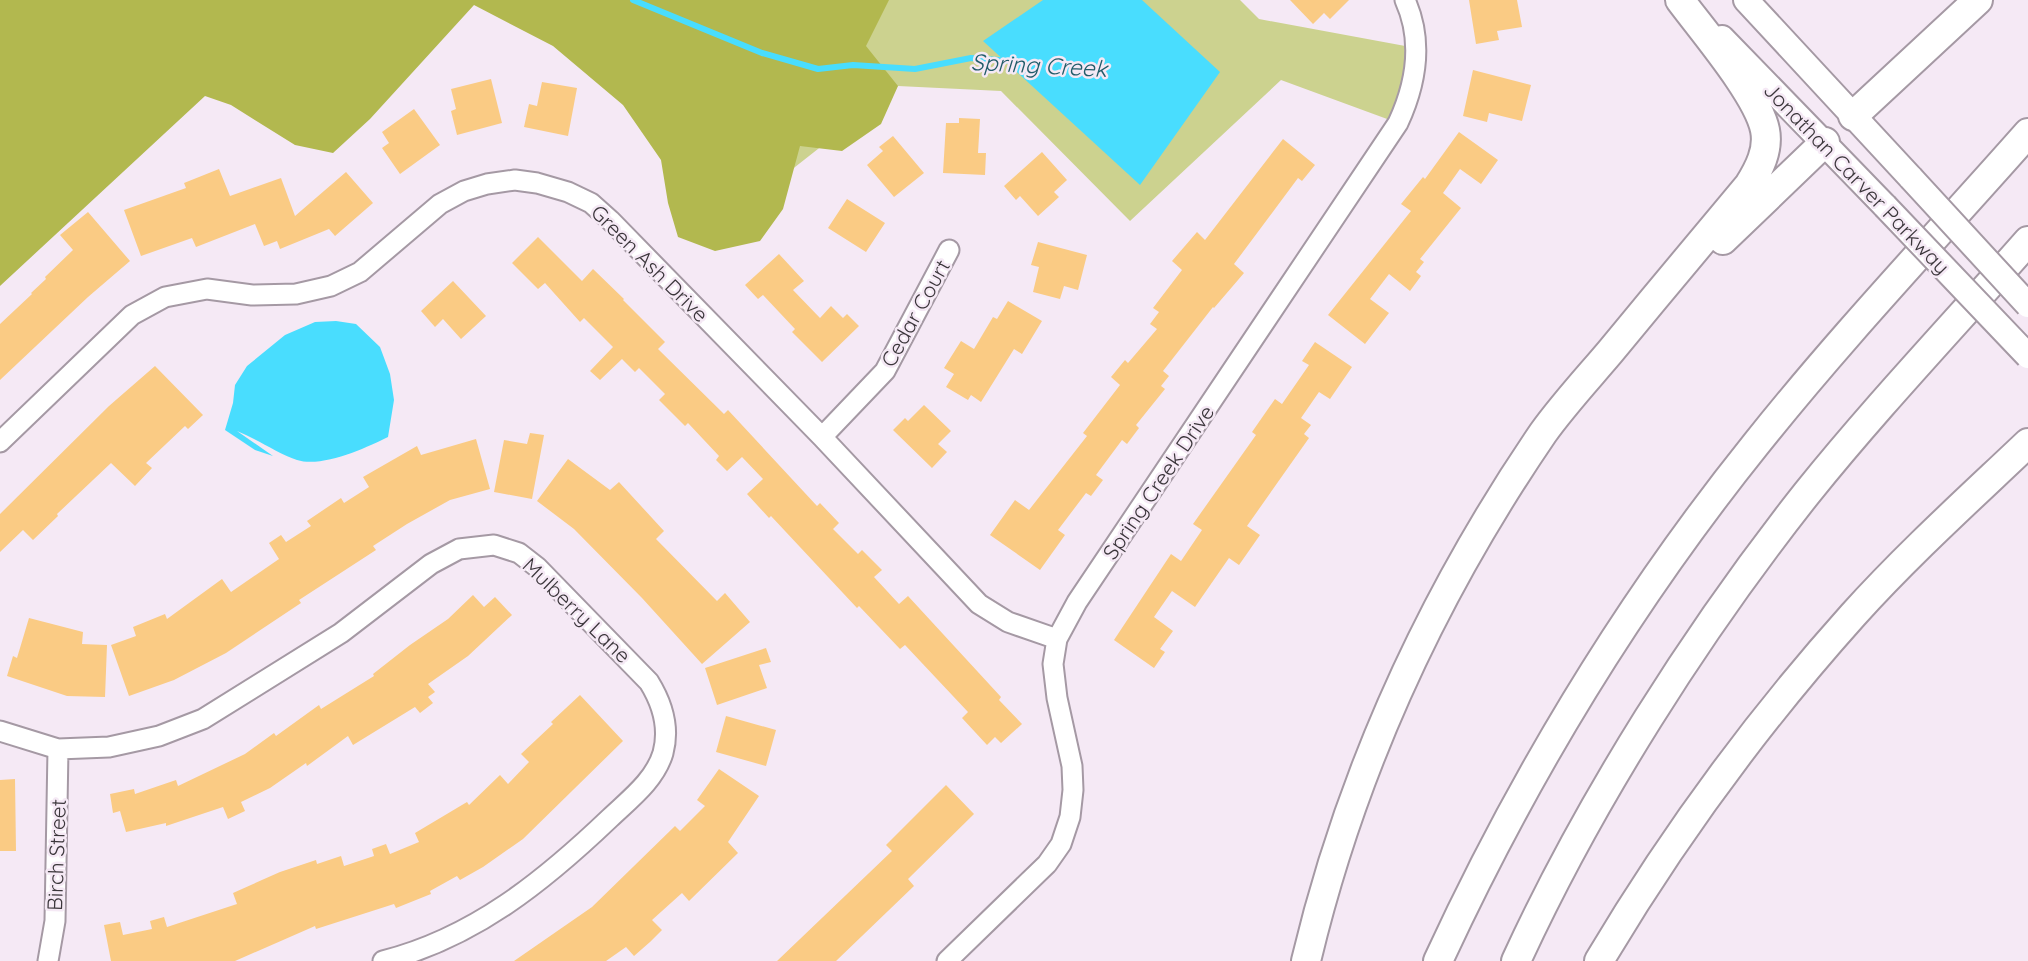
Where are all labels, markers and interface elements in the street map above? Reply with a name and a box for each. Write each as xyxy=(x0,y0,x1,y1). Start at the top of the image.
water label: Spring Creek xyxy=(970,47,1109,83)
street label: Jonathan Carver Parkway xyxy=(1759,77,1955,279)
street label: Green Ash Drive xyxy=(586,199,714,327)
street label: Cedar Court xyxy=(875,255,955,371)
street label: Spring Creek Drive xyxy=(1097,400,1219,564)
street label: Mulberry Lane xyxy=(517,552,637,668)
street label: Birch Street xyxy=(41,799,71,911)

